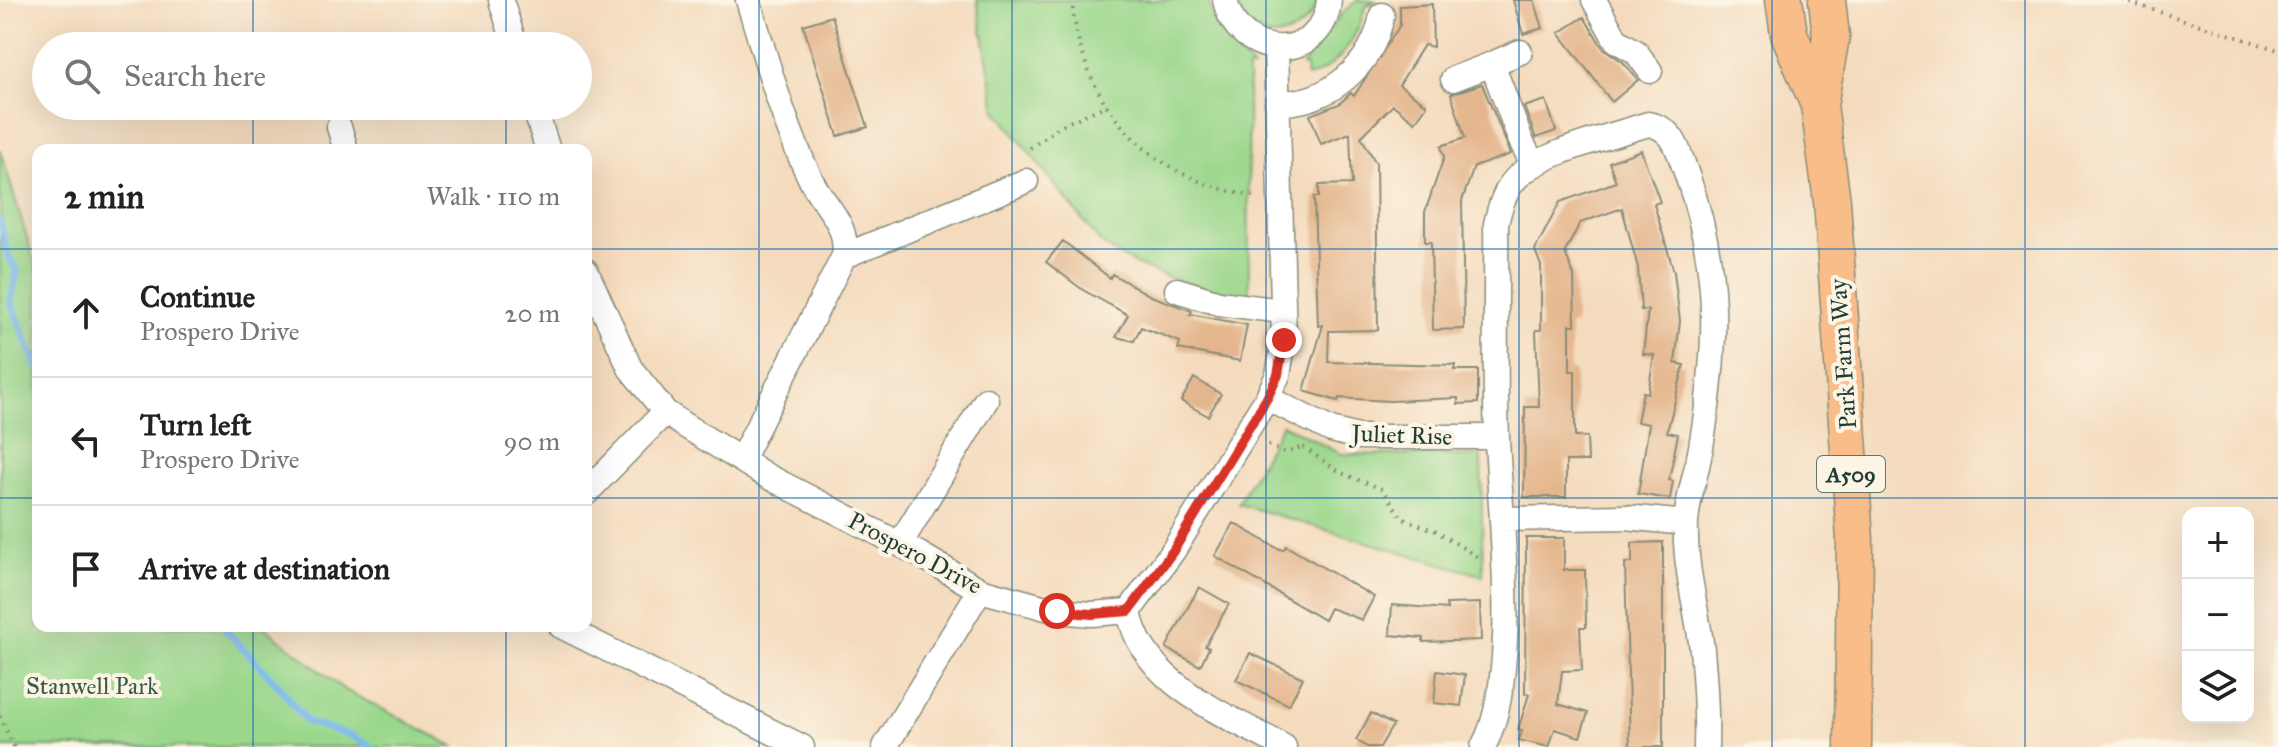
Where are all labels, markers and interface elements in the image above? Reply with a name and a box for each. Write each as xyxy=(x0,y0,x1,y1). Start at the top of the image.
search box xyxy=(32,32,592,120)
icon: search xyxy=(60,54,104,98)
text: Search here xyxy=(124,58,266,94)
text: 2 min xyxy=(64,176,144,217)
text: Walk · 110 m xyxy=(427,180,560,212)
street label: Park Farm Way xyxy=(1823,277,1863,430)
text: Continue xyxy=(140,279,255,315)
icon: ahead xyxy=(64,291,108,335)
text: 20 m xyxy=(505,297,560,329)
text: Prospero Drive xyxy=(140,315,300,347)
route end xyxy=(1266,322,1302,358)
text: Turn left xyxy=(140,407,251,443)
street label: Juliet Rise xyxy=(1348,418,1453,452)
icon: left xyxy=(64,419,108,463)
text: 90 m xyxy=(503,425,560,457)
text: Prospero Drive xyxy=(140,443,300,475)
road number: A509 xyxy=(1817,456,1885,492)
street label: Prospero Drive xyxy=(843,505,987,601)
map controls xyxy=(2182,507,2254,723)
button: + xyxy=(2182,507,2254,579)
icon: arrive xyxy=(64,547,108,591)
text: Arrive at destination xyxy=(140,551,390,587)
button: − xyxy=(2182,579,2254,651)
route start xyxy=(1039,593,1075,629)
button: layers xyxy=(2182,651,2254,723)
park label: Stanwell Park xyxy=(26,671,159,701)

